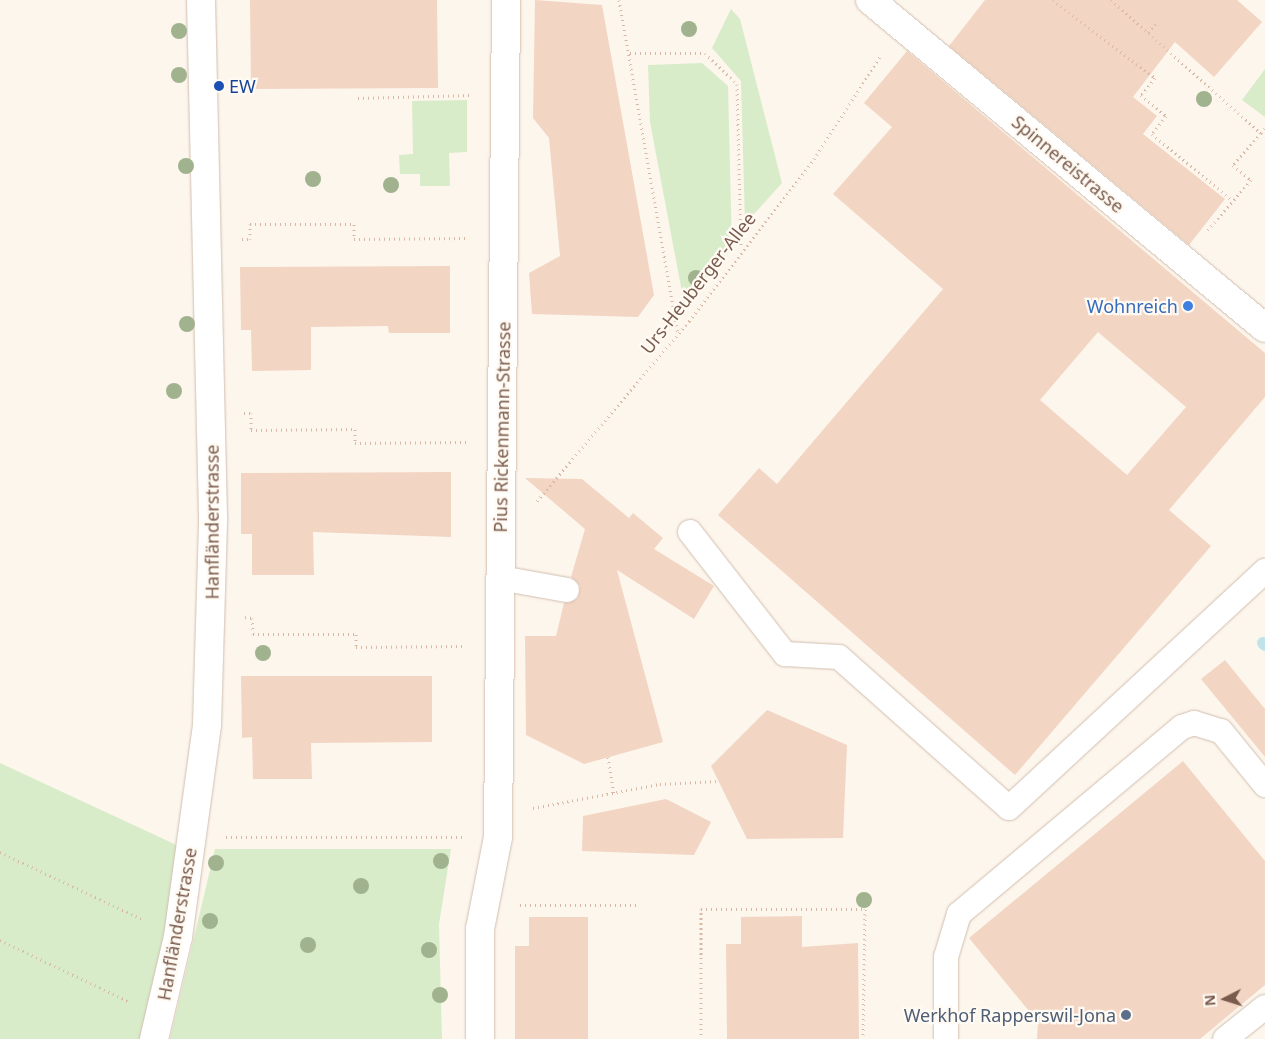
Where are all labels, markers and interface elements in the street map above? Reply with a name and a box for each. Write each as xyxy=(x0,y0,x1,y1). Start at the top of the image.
place label: EW xyxy=(229,75,256,97)
marker: EW xyxy=(213,80,225,92)
street label: Spinnereistrasse xyxy=(1008,111,1128,217)
street label: Urs-Heuberger-Allee xyxy=(636,208,760,358)
place label: Wohnreich xyxy=(1087,295,1178,317)
marker: Wohnreich xyxy=(1182,300,1194,312)
street label: Pius Rickenmann-Strasse xyxy=(489,321,515,533)
street label: Hanfländerstrasse xyxy=(201,445,223,599)
street label: Hanfländerstrasse xyxy=(153,846,201,1002)
north arrow xyxy=(1200,974,1250,1024)
text: N xyxy=(1200,994,1220,1007)
place label: Werkhof Rapperswil-Jona xyxy=(904,1004,1116,1026)
marker: Werkhof Rapperswil-Jona xyxy=(1120,1009,1132,1021)

